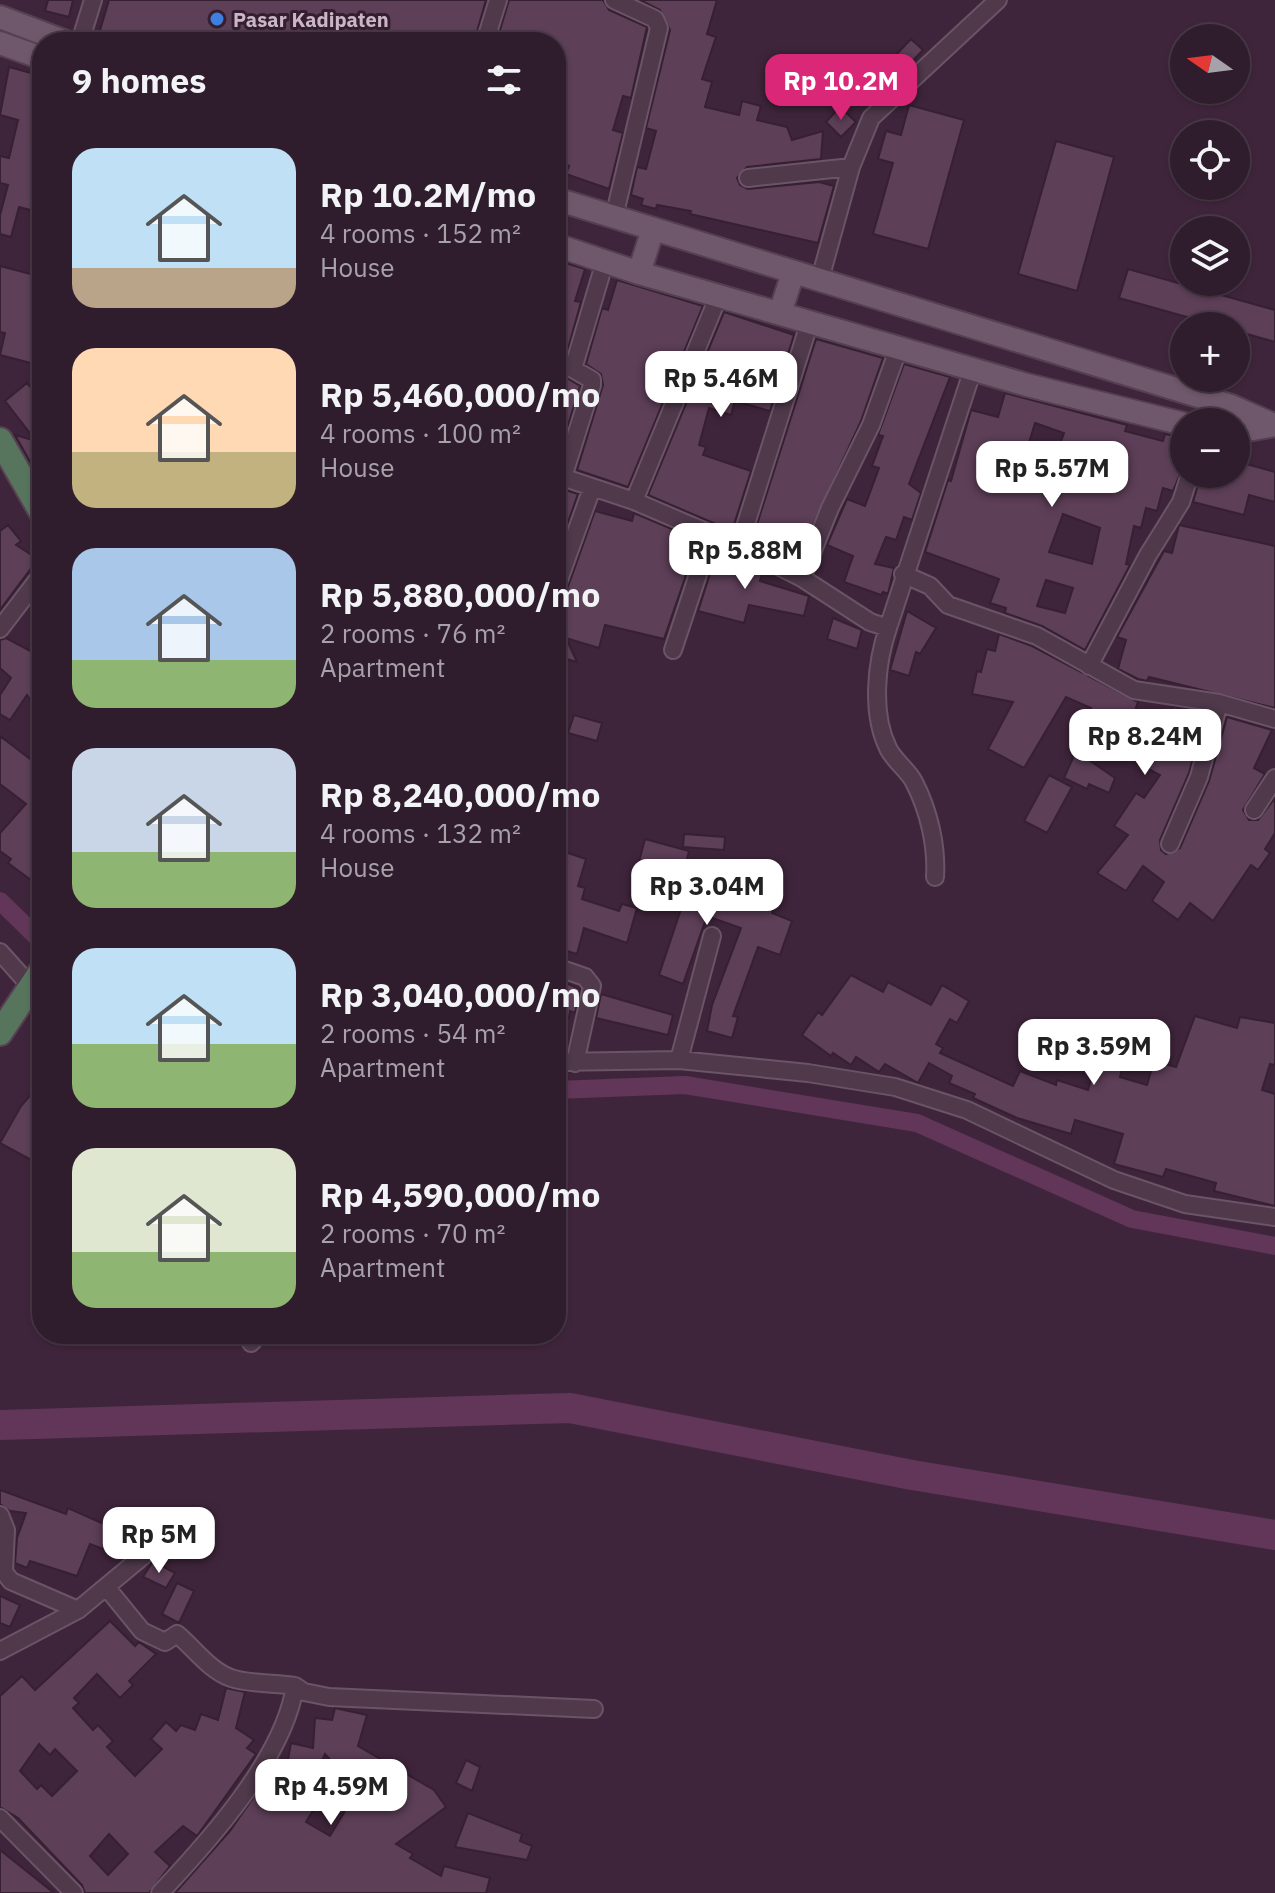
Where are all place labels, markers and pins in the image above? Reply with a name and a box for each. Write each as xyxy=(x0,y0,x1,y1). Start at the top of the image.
place label: Pasar Kadipaten xyxy=(233,6,389,33)
marker: Pasar Kadipaten xyxy=(208,10,226,28)
pin: Rp 10.2M xyxy=(758,54,924,122)
pin: Rp 5.46M xyxy=(638,351,804,419)
pin: Rp 5.57M xyxy=(969,441,1135,509)
pin: Rp 5.88M xyxy=(662,523,828,591)
pin: Rp 8.24M xyxy=(1062,709,1228,777)
pin: Rp 3.04M xyxy=(624,859,790,927)
pin: Rp 3.59M xyxy=(1011,1019,1177,1087)
pin: Rp 5M xyxy=(103,1507,215,1575)
pin: Rp 4.59M xyxy=(248,1759,414,1827)

